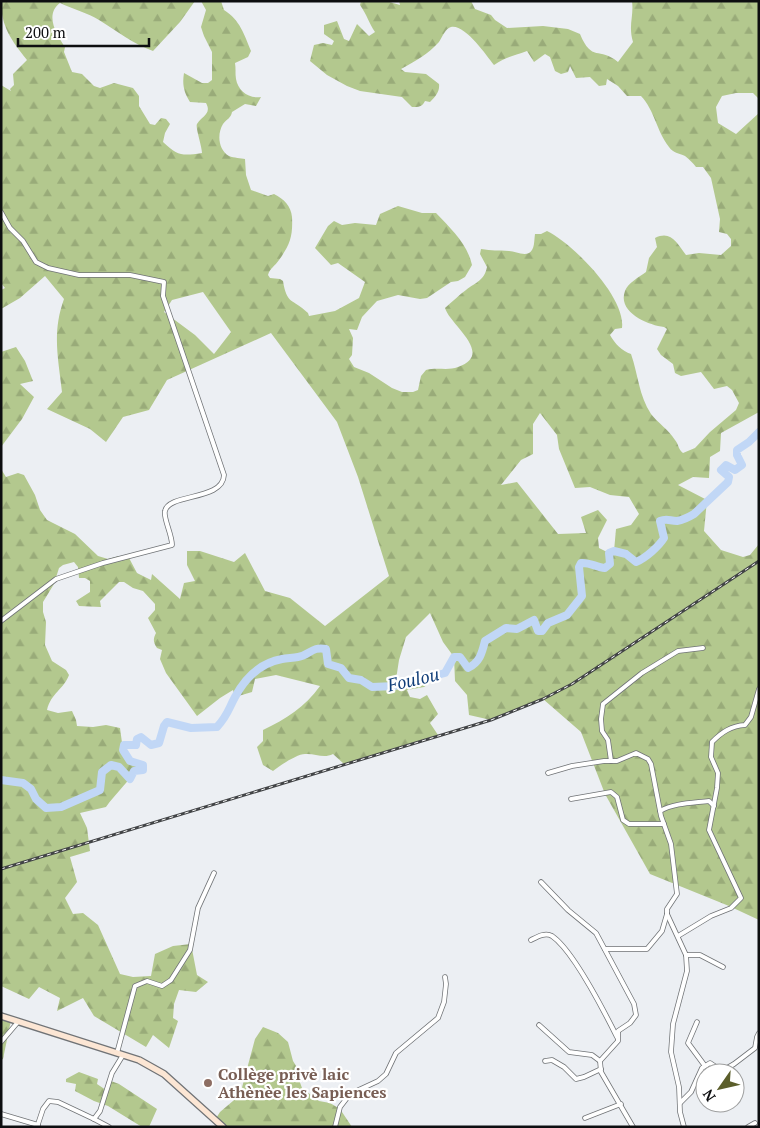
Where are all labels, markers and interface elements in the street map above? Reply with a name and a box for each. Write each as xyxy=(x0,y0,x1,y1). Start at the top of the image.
scale bar xyxy=(18,15,149,47)
text: 200 m xyxy=(25,22,66,42)
water label: Foulou xyxy=(384,661,441,697)
place label: Collège privè laic Athènèe les Sapiences xyxy=(218,1063,387,1103)
north arrow xyxy=(695,1063,745,1113)
marker: Collège privè laic Athènèe les Sapiences xyxy=(202,1077,214,1089)
text: N xyxy=(698,1086,720,1105)

